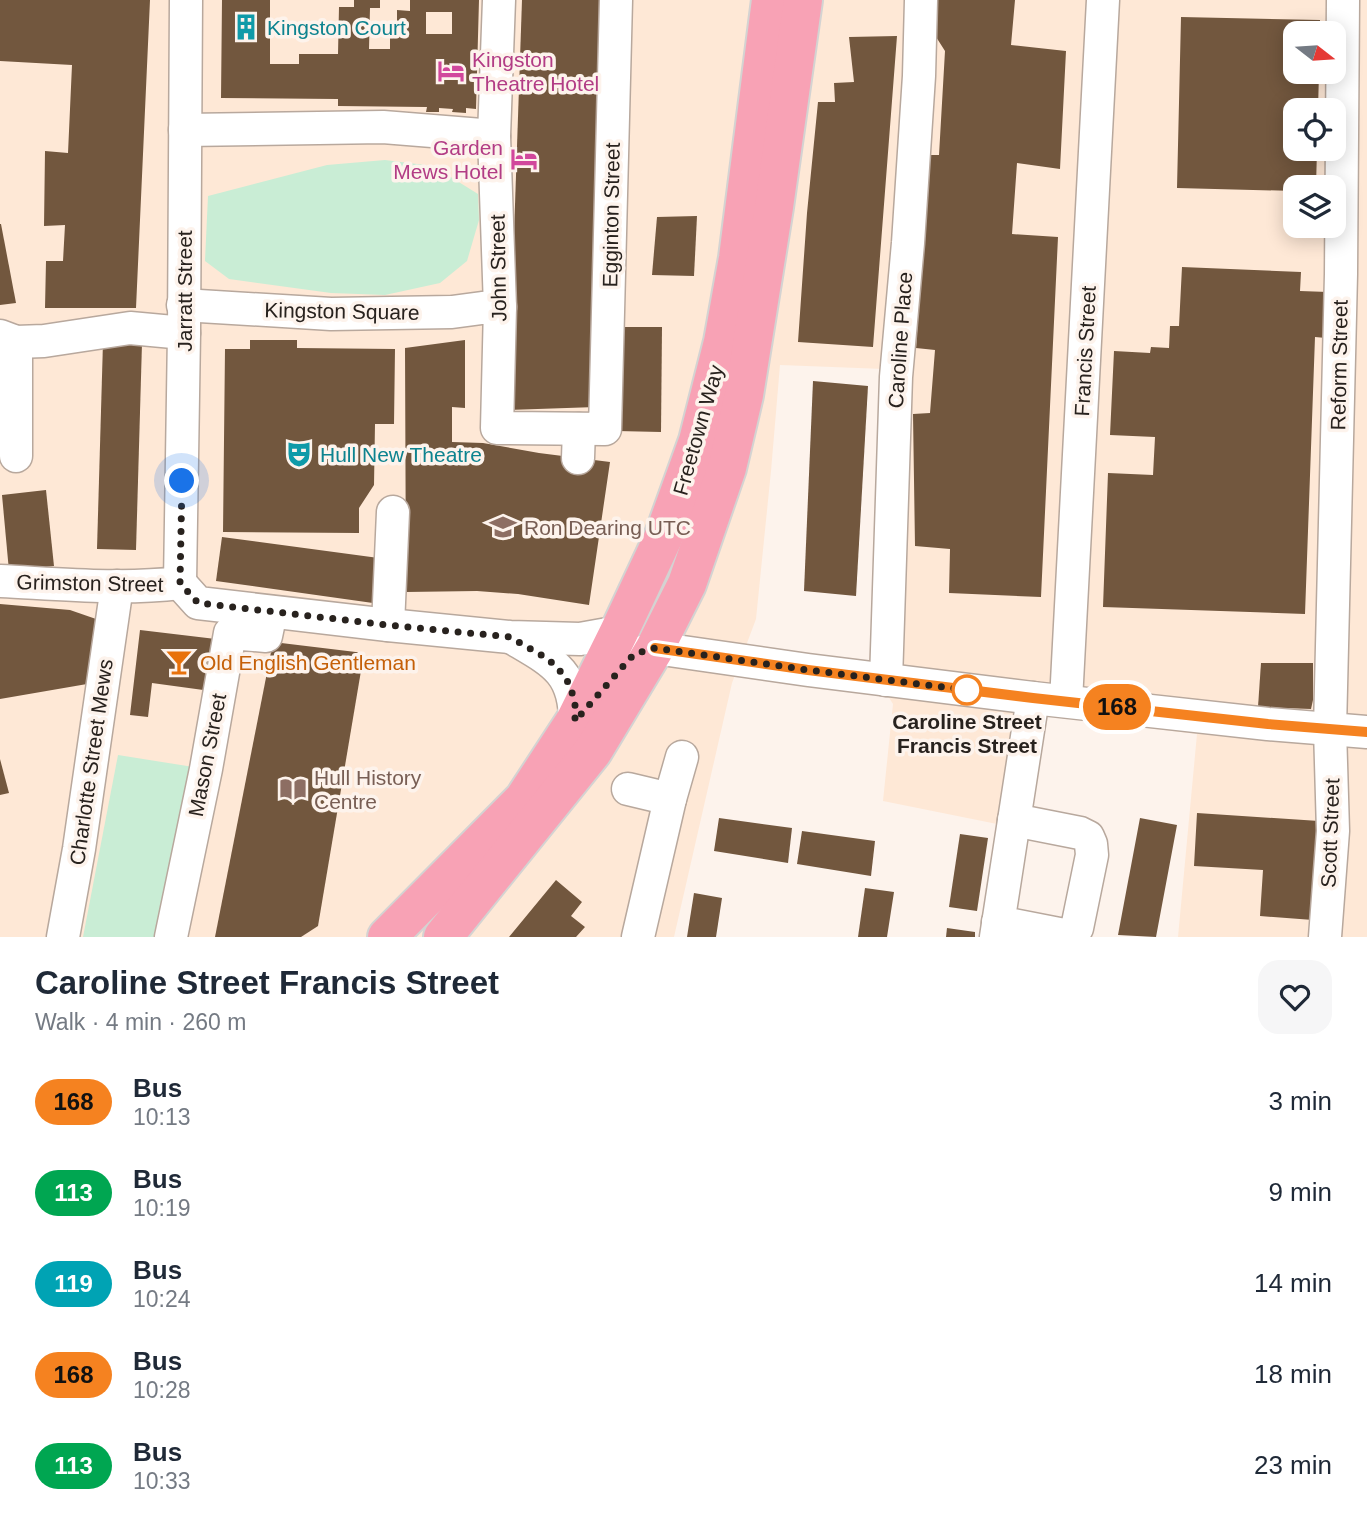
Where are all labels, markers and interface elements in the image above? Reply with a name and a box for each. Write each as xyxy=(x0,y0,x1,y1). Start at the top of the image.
building icon: Kingston Court xyxy=(231,12,261,42)
place label: Kingston Court xyxy=(267,16,406,39)
north arrow xyxy=(1283,21,1346,84)
map controls xyxy=(1283,21,1346,238)
place label: Kingston Theatre Hotel xyxy=(472,48,599,95)
hotel icon: Kingston Theatre Hotel xyxy=(436,56,466,86)
button: locate xyxy=(1283,98,1346,161)
place label: Garden Mews Hotel xyxy=(393,136,503,183)
street label: Egginton Street xyxy=(598,142,624,288)
hotel icon: Garden Mews Hotel xyxy=(509,144,539,174)
button: layers xyxy=(1283,175,1346,238)
street label: John Street xyxy=(486,214,510,322)
street label: Jarratt Street xyxy=(173,230,196,352)
street label: Caroline Place xyxy=(884,271,916,409)
street label: Francis Street xyxy=(1070,285,1100,417)
street label: Kingston Square xyxy=(264,298,420,324)
street label: Reform Street xyxy=(1326,299,1352,431)
street label: Freetown Way xyxy=(668,362,728,498)
theatre icon: Hull New Theatre xyxy=(284,439,314,469)
place label: Hull New Theatre xyxy=(320,443,482,466)
your location xyxy=(164,463,199,498)
school or university icon: Ron Dearing UTC xyxy=(488,512,518,542)
place label: Ron Dearing UTC xyxy=(524,516,691,539)
street label: Grimston Street xyxy=(16,570,164,596)
bar icon: Old English Gentleman xyxy=(164,647,194,677)
place label: Old English Gentleman xyxy=(200,651,416,674)
street label: Charlotte Street Mews xyxy=(65,658,117,866)
marker: Caroline Street Francis Street xyxy=(952,675,982,705)
line badge: 168 xyxy=(1077,684,1157,730)
street label: Mason Street xyxy=(184,691,230,818)
text: 168 xyxy=(1097,693,1137,720)
place label: Caroline Street Francis Street xyxy=(892,710,1042,757)
place label: Hull History Centre xyxy=(314,766,422,813)
library icon: Hull History Centre xyxy=(278,774,308,804)
street label: Scott Street xyxy=(1317,778,1343,888)
button: heart xyxy=(1258,960,1332,1034)
text: Caroline Street Francis Street xyxy=(35,964,499,1001)
text: Walk · 4 min · 260 m xyxy=(35,1009,246,1035)
text: Bus xyxy=(133,1073,182,1103)
text: 3 min xyxy=(1268,1086,1332,1116)
text: 168 xyxy=(53,1088,94,1115)
text: 10:13 xyxy=(133,1104,191,1130)
text: Bus xyxy=(133,1164,182,1194)
text: 9 min xyxy=(1268,1177,1332,1207)
text: 113 xyxy=(54,1179,93,1206)
text: 10:19 xyxy=(133,1195,191,1221)
text: Bus xyxy=(133,1255,182,1285)
text: 14 min xyxy=(1254,1268,1332,1298)
text: 119 xyxy=(54,1270,93,1297)
text: 10:24 xyxy=(133,1286,191,1312)
text: Bus xyxy=(133,1346,182,1376)
text: 18 min xyxy=(1254,1359,1332,1389)
text: 168 xyxy=(53,1361,94,1388)
text: 10:28 xyxy=(133,1377,191,1403)
text: Bus xyxy=(133,1437,182,1467)
text: 23 min xyxy=(1254,1450,1332,1480)
text: 113 xyxy=(54,1452,93,1479)
text: 10:33 xyxy=(133,1468,191,1494)

